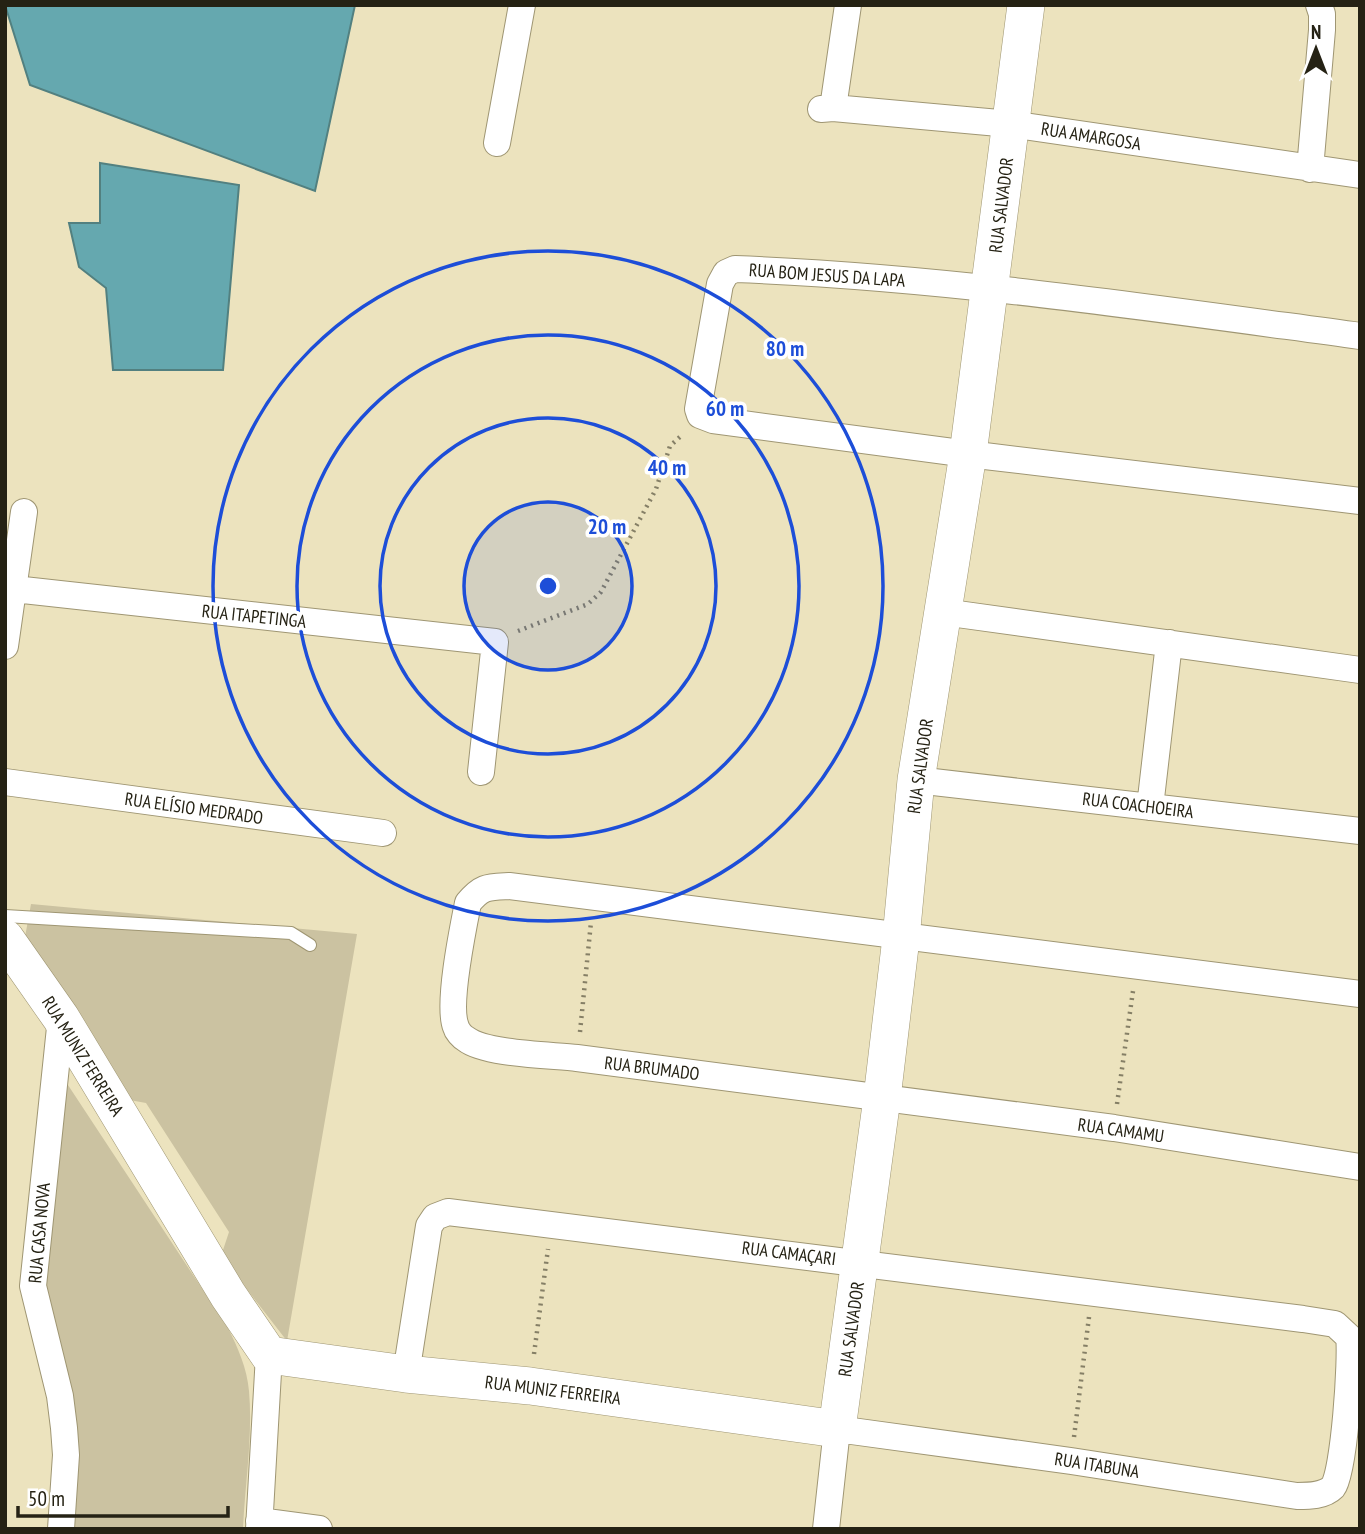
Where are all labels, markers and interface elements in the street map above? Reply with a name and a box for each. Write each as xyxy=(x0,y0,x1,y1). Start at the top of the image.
north arrow xyxy=(1281,14,1351,84)
text: N xyxy=(1311,20,1321,44)
street label: RUA AMARGOSA xyxy=(1039,117,1143,155)
street label: RUA SALVADOR xyxy=(984,156,1018,254)
street label: RUA BOM JESUS DA LAPA xyxy=(748,258,906,292)
text: 80 m xyxy=(766,335,804,362)
text: 60 m xyxy=(706,395,744,422)
text: 40 m xyxy=(648,454,686,481)
text: 20 m xyxy=(588,513,626,540)
centre of rings xyxy=(536,574,560,598)
street label: RUA ITAPETINGA xyxy=(201,599,308,633)
street label: RUA SALVADOR xyxy=(902,716,938,815)
street label: RUA ELÍSIO MEDRADO xyxy=(123,787,265,829)
street label: RUA COACHOEIRA xyxy=(1081,787,1195,823)
street label: RUA MUNIZ FERREIRA xyxy=(37,992,129,1120)
street label: RUA BRUMADO xyxy=(603,1051,701,1085)
street label: RUA CAMAMU xyxy=(1076,1113,1166,1147)
street label: RUA CASA NOVA xyxy=(23,1181,55,1284)
street label: RUA CAMAÇARI xyxy=(741,1236,837,1270)
street label: RUA SALVADOR xyxy=(833,1279,869,1378)
street label: RUA MUNIZ FERREIRA xyxy=(484,1370,623,1410)
street label: RUA ITABUNA xyxy=(1053,1447,1142,1483)
scale bar xyxy=(18,1474,228,1518)
text: 50 m xyxy=(28,1485,65,1512)

